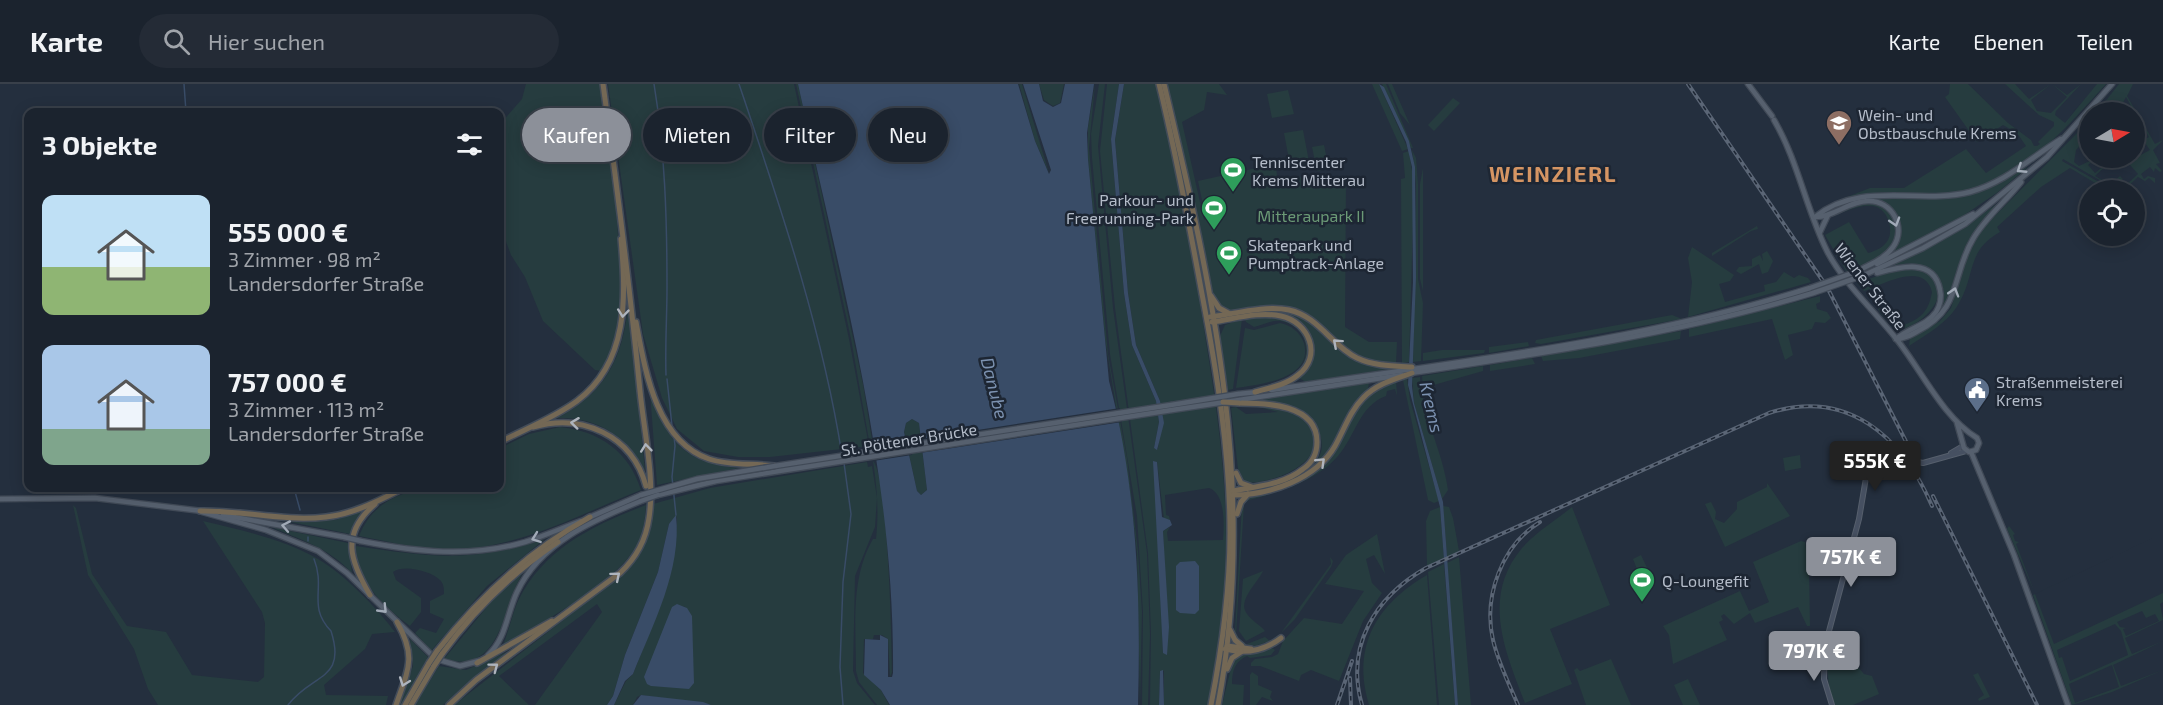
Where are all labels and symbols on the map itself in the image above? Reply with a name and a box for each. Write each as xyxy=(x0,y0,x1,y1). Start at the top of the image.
north arrow xyxy=(2079,102,2145,168)
place label: Wein- und Obstbauschule Krems xyxy=(1858,105,2017,142)
school or university icon: Wein- und Obstbauschule Krems xyxy=(1824,108,1854,146)
place label: Tenniscenter Krems Mitterau xyxy=(1252,152,1365,189)
sports icon: Tenniscenter Krems Mitterau xyxy=(1218,155,1248,193)
district label: WEINZIERL xyxy=(1489,160,1617,186)
one-way arrow xyxy=(2016,161,2027,172)
place label: Parkour- und Freerunning-Park xyxy=(1066,190,1194,227)
sports icon: Parkour- und Freerunning-Park xyxy=(1199,193,1229,231)
park label: Mitteraupark II xyxy=(1257,206,1365,225)
one-way arrow xyxy=(1888,216,1901,227)
place label: Skatepark und Pumptrack-Anlage xyxy=(1248,235,1384,272)
sports icon: Skatepark und Pumptrack-Anlage xyxy=(1214,238,1244,276)
street label: Wiener Straße xyxy=(1831,239,1911,333)
one-way arrow xyxy=(1947,287,1959,298)
one-way arrow xyxy=(617,309,629,318)
one-way arrow xyxy=(1333,339,1344,350)
water label: Danube xyxy=(977,355,1013,421)
place label: Straßenmeisterei Krems xyxy=(1996,372,2123,409)
public building icon: Straßenmeisterei Krems xyxy=(1962,375,1992,413)
water label: Krems xyxy=(1415,379,1449,435)
one-way arrow xyxy=(571,418,580,430)
street label: St. Pöltener Brücke xyxy=(840,419,978,459)
pin: 555K € xyxy=(1826,441,1924,492)
one-way arrow xyxy=(640,443,653,452)
one-way arrow xyxy=(1315,458,1325,469)
one-way arrow xyxy=(282,520,292,533)
one-way arrow xyxy=(531,530,541,543)
pin: 757K € xyxy=(1802,537,1900,588)
sports icon: Q-Loungefit xyxy=(1627,565,1657,603)
place label: Q-Loungefit xyxy=(1662,571,1749,591)
one-way arrow xyxy=(609,572,620,583)
one-way arrow xyxy=(376,601,387,612)
pin: 797K € xyxy=(1765,631,1863,682)
one-way arrow xyxy=(487,664,498,675)
one-way arrow xyxy=(399,676,411,687)

